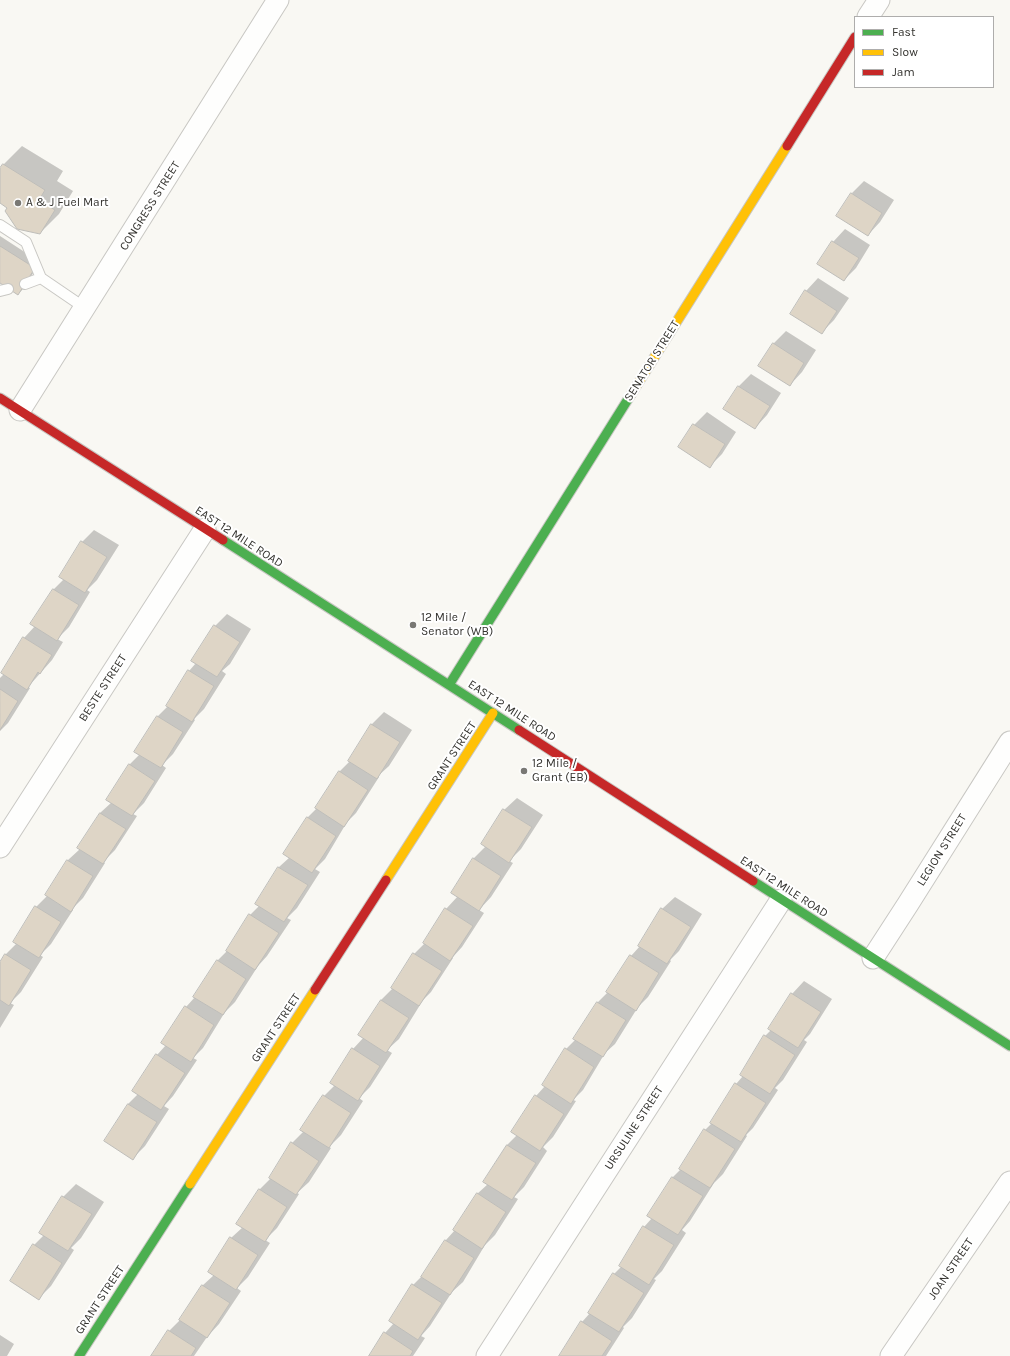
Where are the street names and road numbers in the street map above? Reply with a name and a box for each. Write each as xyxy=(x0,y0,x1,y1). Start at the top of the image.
street label: CONGRESS STREET xyxy=(117,159,183,253)
street label: SENATOR STREET xyxy=(621,318,683,404)
street label: EAST 12 MILE ROAD xyxy=(192,503,286,571)
street label: BESTE STREET xyxy=(76,652,130,724)
street label: EAST 12 MILE ROAD xyxy=(465,677,559,745)
street label: GRANT STREET xyxy=(424,719,480,793)
street label: LEGION STREET xyxy=(914,811,970,889)
street label: EAST 12 MILE ROAD xyxy=(737,853,831,921)
street label: GRANT STREET xyxy=(248,991,304,1065)
street label: URSULINE STREET xyxy=(602,1083,666,1173)
street label: JOAN STREET xyxy=(925,1236,977,1302)
street label: GRANT STREET xyxy=(72,1263,128,1337)

